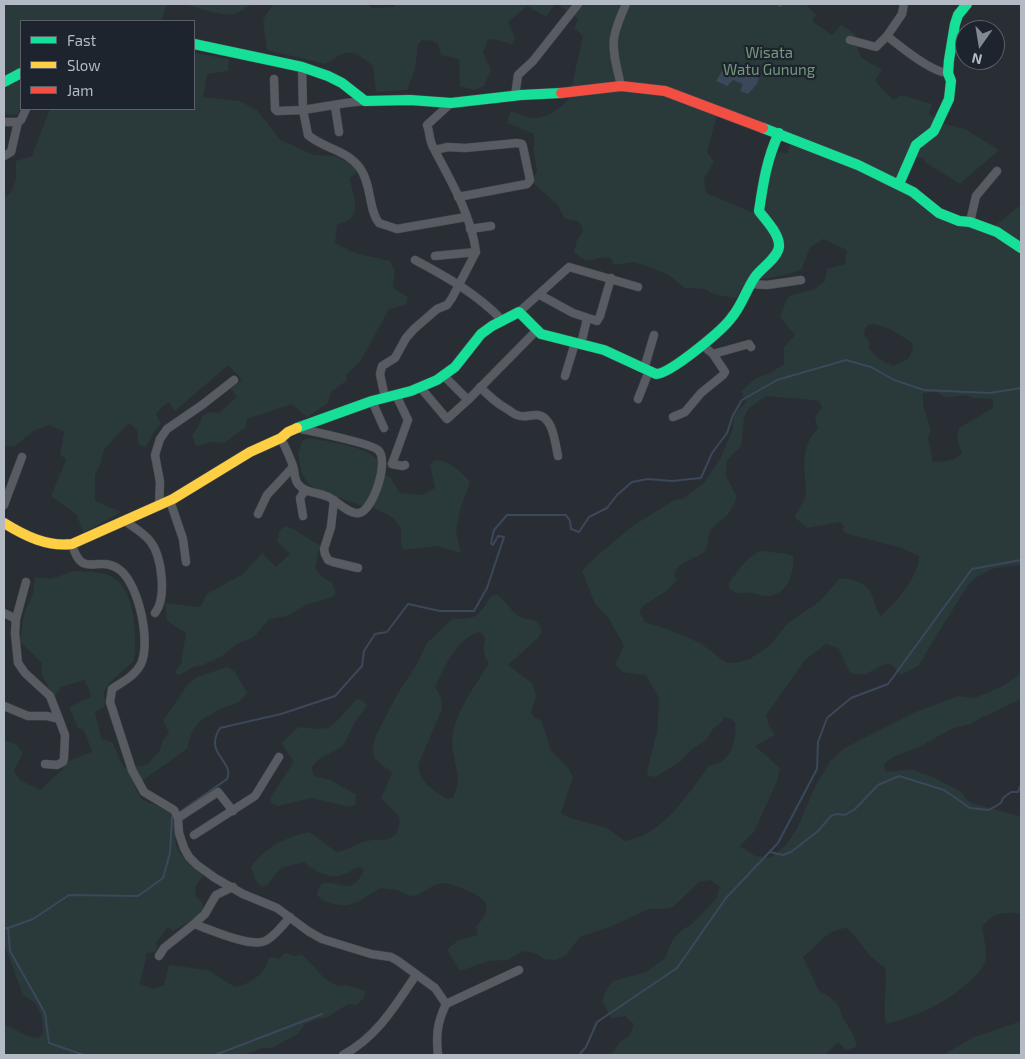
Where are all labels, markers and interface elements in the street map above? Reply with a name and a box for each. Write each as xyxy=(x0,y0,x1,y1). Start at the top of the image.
legend xyxy=(20,20,195,110)
north arrow xyxy=(955,20,1005,70)
text: Fast xyxy=(67,31,96,49)
park label: Wisata Watu Gunung xyxy=(723,44,815,79)
text: N xyxy=(970,50,984,69)
text: Slow xyxy=(67,56,101,74)
text: Jam xyxy=(67,81,93,99)

